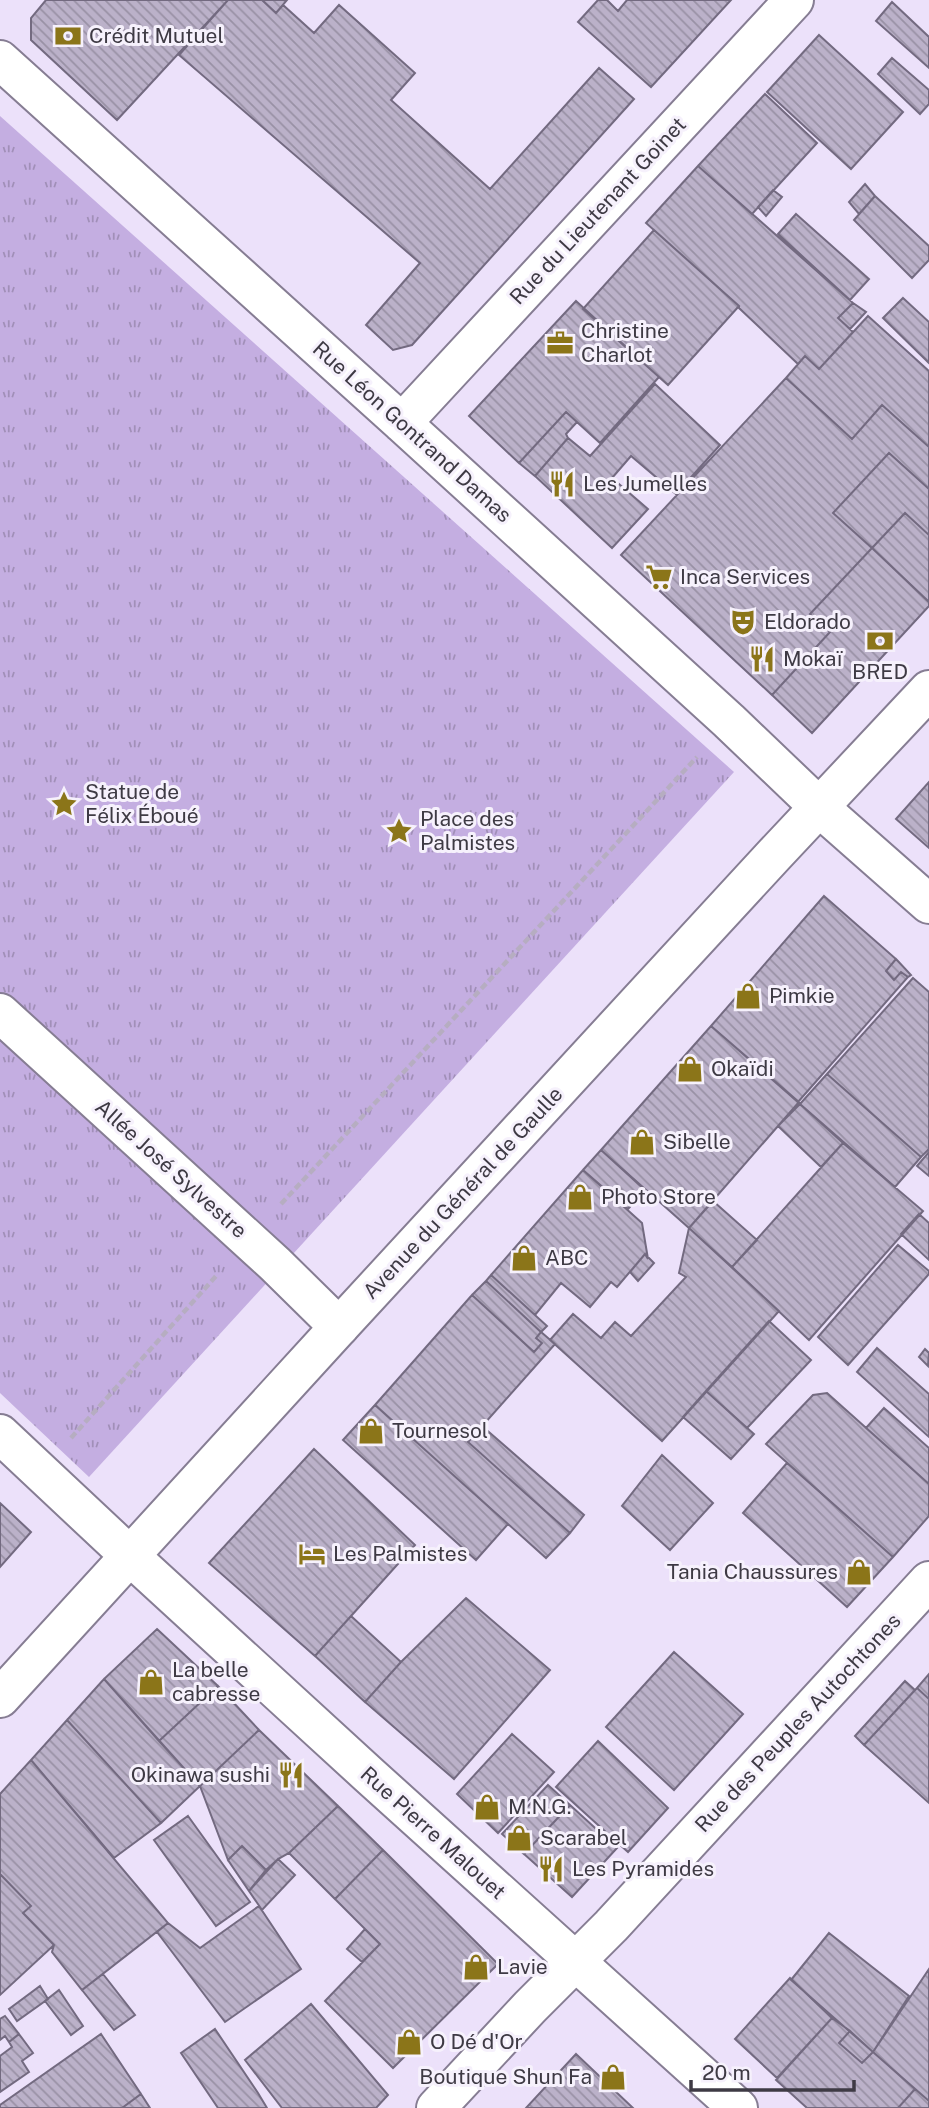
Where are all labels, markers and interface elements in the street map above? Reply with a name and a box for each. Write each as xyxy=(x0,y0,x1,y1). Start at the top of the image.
bank icon: Crédit Mutuel xyxy=(53,21,83,51)
place label: Crédit Mutuel xyxy=(89,23,224,48)
street label: Rue du Lieutenant Goinet xyxy=(504,112,691,309)
place label: Christine Charlot xyxy=(581,318,669,367)
office icon: Christine Charlot xyxy=(545,328,575,358)
street label: Rue Léon Gontrand Damas xyxy=(308,336,517,527)
restaurant icon: Les Jumelles xyxy=(547,469,577,499)
place label: Les Jumelles xyxy=(583,471,707,496)
supermarket icon: Inca Services xyxy=(644,562,674,592)
place label: Inca Services xyxy=(680,564,810,589)
theatre icon: Eldorado xyxy=(728,607,758,637)
place label: Eldorado xyxy=(764,609,851,634)
bank icon: BRED xyxy=(865,626,895,656)
restaurant icon: Mokaï xyxy=(747,644,777,674)
place label: Mokaï xyxy=(783,646,843,671)
place label: BRED xyxy=(852,659,908,684)
place label: Statue de Félix Éboué xyxy=(85,779,199,828)
place icon: Statue de Félix Éboué xyxy=(49,789,79,819)
place label: Place des Palmistes xyxy=(420,806,515,855)
place icon: Place des Palmistes xyxy=(384,816,414,846)
shop icon: Pimkie xyxy=(733,981,763,1011)
place label: Pimkie xyxy=(769,983,835,1008)
shop icon: Okaïdi xyxy=(675,1054,705,1084)
place label: Okaïdi xyxy=(711,1056,774,1081)
street label: Avenue du Général de Gaulle xyxy=(358,1081,568,1304)
street label: Allée José Sylvestre xyxy=(90,1094,252,1243)
shop icon: Sibelle xyxy=(627,1127,657,1157)
place label: Sibelle xyxy=(663,1129,731,1154)
shop icon: Photo Store xyxy=(565,1182,595,1212)
place label: Photo Store xyxy=(601,1184,716,1209)
shop icon: ABC xyxy=(509,1243,539,1273)
place label: ABC xyxy=(545,1245,588,1270)
shop icon: Tournesol xyxy=(356,1416,386,1446)
place label: Tournesol xyxy=(392,1418,488,1443)
hotel icon: Les Palmistes xyxy=(297,1539,327,1569)
place label: Les Palmistes xyxy=(333,1541,467,1566)
shop icon: Tania Chaussures xyxy=(844,1557,874,1587)
place label: Tania Chaussures xyxy=(667,1559,838,1584)
street label: Rue des Peuples Autochtones xyxy=(690,1608,906,1837)
place label: La belle cabresse xyxy=(172,1657,260,1706)
shop icon: La belle cabresse xyxy=(136,1667,166,1697)
restaurant icon: Okinawa sushi xyxy=(276,1760,306,1790)
street label: Rue Pierre Malouet xyxy=(356,1761,511,1904)
place label: Okinawa sushi xyxy=(131,1762,270,1787)
shop icon: M.N.G. xyxy=(472,1792,502,1822)
place label: M.N.G. xyxy=(508,1794,571,1819)
shop icon: Scarabel xyxy=(504,1823,534,1853)
place label: Scarabel xyxy=(540,1825,627,1850)
restaurant icon: Les Pyramides xyxy=(536,1854,566,1884)
place label: Les Pyramides xyxy=(572,1856,714,1881)
shop icon: Lavie xyxy=(461,1952,491,1982)
place label: Lavie xyxy=(497,1954,548,1979)
shop icon: O Dé d'Or xyxy=(394,2027,424,2057)
place label: O Dé d'Or xyxy=(430,2029,523,2054)
scale bar xyxy=(691,2048,854,2092)
text: 20 m xyxy=(702,2060,751,2085)
shop icon: Boutique Shun Fa xyxy=(598,2062,628,2092)
place label: Boutique Shun Fa xyxy=(419,2064,592,2089)

